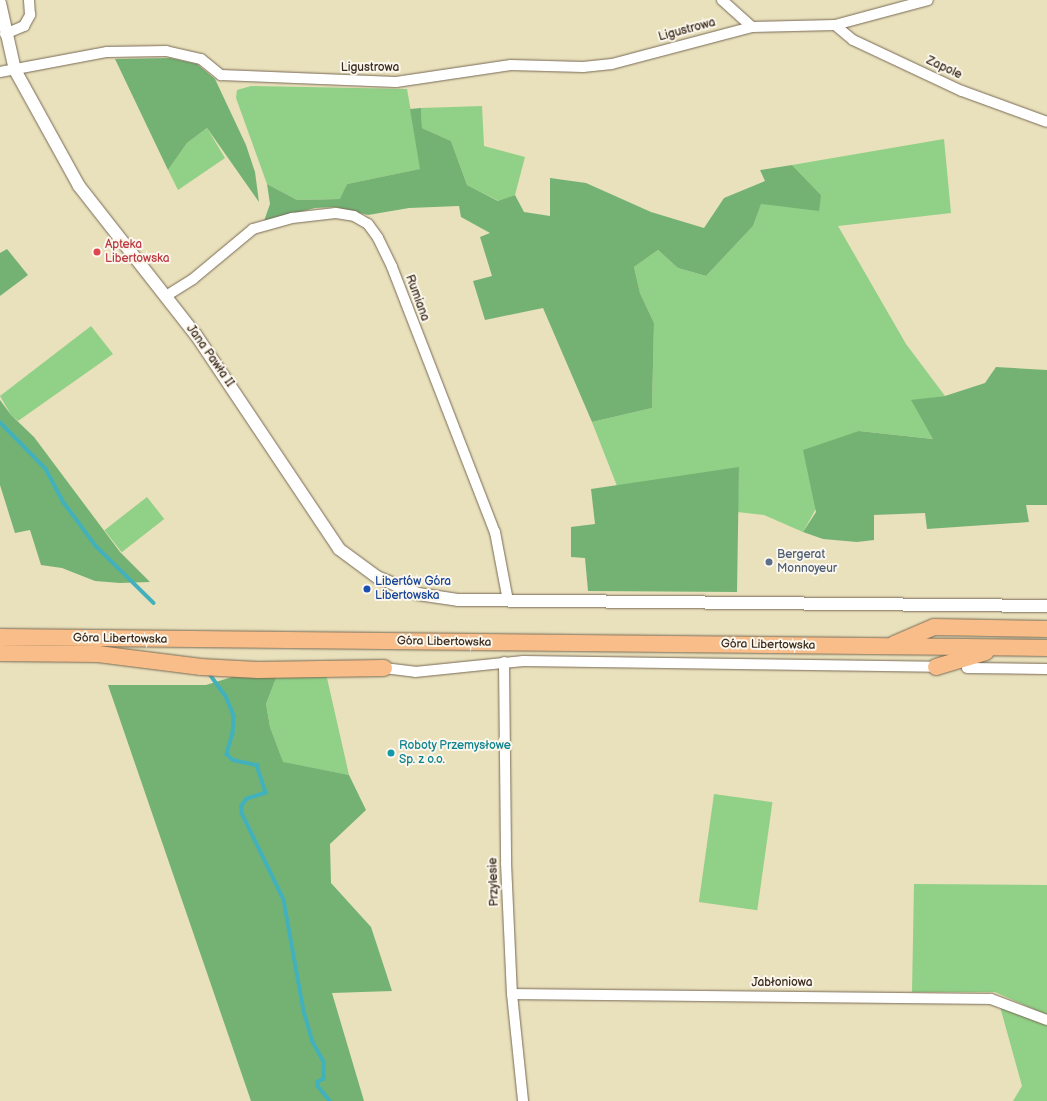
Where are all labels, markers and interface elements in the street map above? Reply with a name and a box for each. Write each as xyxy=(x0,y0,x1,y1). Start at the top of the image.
street label: Ligustrowa xyxy=(657,15,717,45)
street label: Zapole xyxy=(924,54,964,82)
street label: Ligustrowa xyxy=(341,61,399,75)
place label: Apteka Libertowska xyxy=(105,238,170,266)
marker: Apteka Libertowska xyxy=(92,247,102,257)
street label: Rumiana xyxy=(402,273,432,323)
street label: Jana Pawła II xyxy=(183,322,237,390)
place label: Bergerat Monnoyeur xyxy=(777,548,837,576)
marker: Bergerat Monnoyeur xyxy=(764,557,774,567)
place label: Libertów Góra Libertowska xyxy=(375,575,451,603)
marker: Libertów Góra Libertowska xyxy=(362,584,372,594)
street label: Góra Libertowska xyxy=(73,631,167,647)
street label: Góra Libertowska xyxy=(397,634,491,650)
street label: Góra Libertowska xyxy=(721,637,815,653)
place label: Roboty Przemysłowe Sp. z o.o. xyxy=(399,739,512,767)
marker: Roboty Przemysłowe Sp. z o.o. xyxy=(386,748,396,758)
street label: Przylesie xyxy=(486,857,502,907)
street label: Jabłoniowa xyxy=(751,976,813,990)

